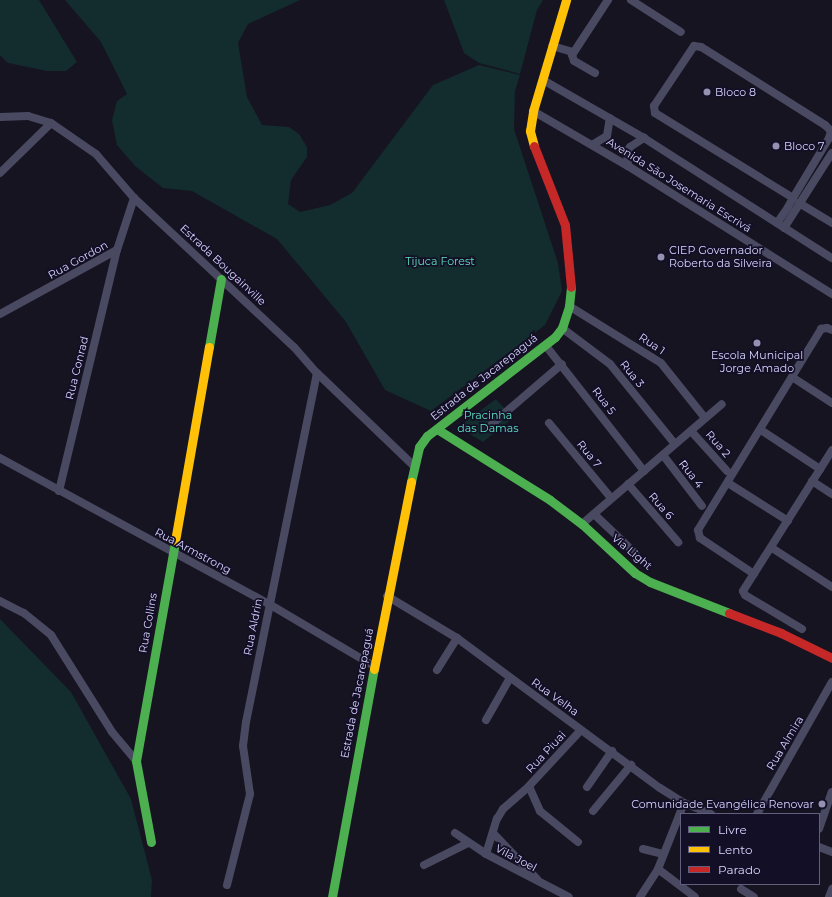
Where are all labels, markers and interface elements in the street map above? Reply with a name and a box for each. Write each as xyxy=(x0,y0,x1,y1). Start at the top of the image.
place label: Bloco 8 xyxy=(715,85,756,99)
marker: Bloco 8 xyxy=(702,87,712,97)
street label: Avenida São Josemaria Escrivá xyxy=(604,135,754,235)
place label: Bloco 7 xyxy=(784,139,825,153)
marker: Bloco 7 xyxy=(771,141,781,151)
street label: Estrada Bougainville xyxy=(177,222,269,308)
street label: Rua Gordon xyxy=(46,238,110,282)
place label: CIEP Governador Roberto da Silveira xyxy=(669,244,772,270)
marker: CIEP Governador Roberto da Silveira xyxy=(656,252,666,262)
park label: Tijuca Forest xyxy=(405,254,475,268)
street label: Estrada de Jacarepaguá xyxy=(428,331,540,423)
street label: Rua 1 xyxy=(636,331,668,357)
street label: Rua Conrad xyxy=(63,335,91,401)
marker: Escola Municipal Jorge Amado xyxy=(752,338,762,348)
place label: Escola Municipal Jorge Amado xyxy=(711,349,803,375)
street label: Rua 3 xyxy=(617,358,647,390)
street label: Rua 5 xyxy=(589,385,619,417)
park label: Pracinha das Damas xyxy=(457,409,519,435)
street label: Rua 2 xyxy=(703,428,733,460)
street label: Rua 7 xyxy=(574,438,604,470)
street label: Rua 4 xyxy=(676,457,706,491)
street label: Rua 6 xyxy=(646,490,676,522)
street label: Rua Armstrong xyxy=(153,525,233,577)
street label: Via Light xyxy=(609,531,655,573)
street label: Rua Collins xyxy=(136,592,160,654)
street label: Rua Aldrin xyxy=(241,597,265,657)
street label: Estrada de Jacarepaguá xyxy=(338,627,376,759)
street label: Rua Velha xyxy=(529,675,581,719)
street label: Rua Almira xyxy=(764,714,806,772)
street label: Rua Piuai xyxy=(523,728,569,776)
place label: Comunidade Evangélica Renovar xyxy=(631,797,814,811)
marker: Comunidade Evangélica Renovar xyxy=(817,799,827,809)
legend xyxy=(680,813,820,885)
text: Livre xyxy=(718,822,747,837)
street label: Vila Joel xyxy=(493,842,539,874)
text: Lento xyxy=(718,842,753,857)
text: Parado xyxy=(718,862,761,877)

